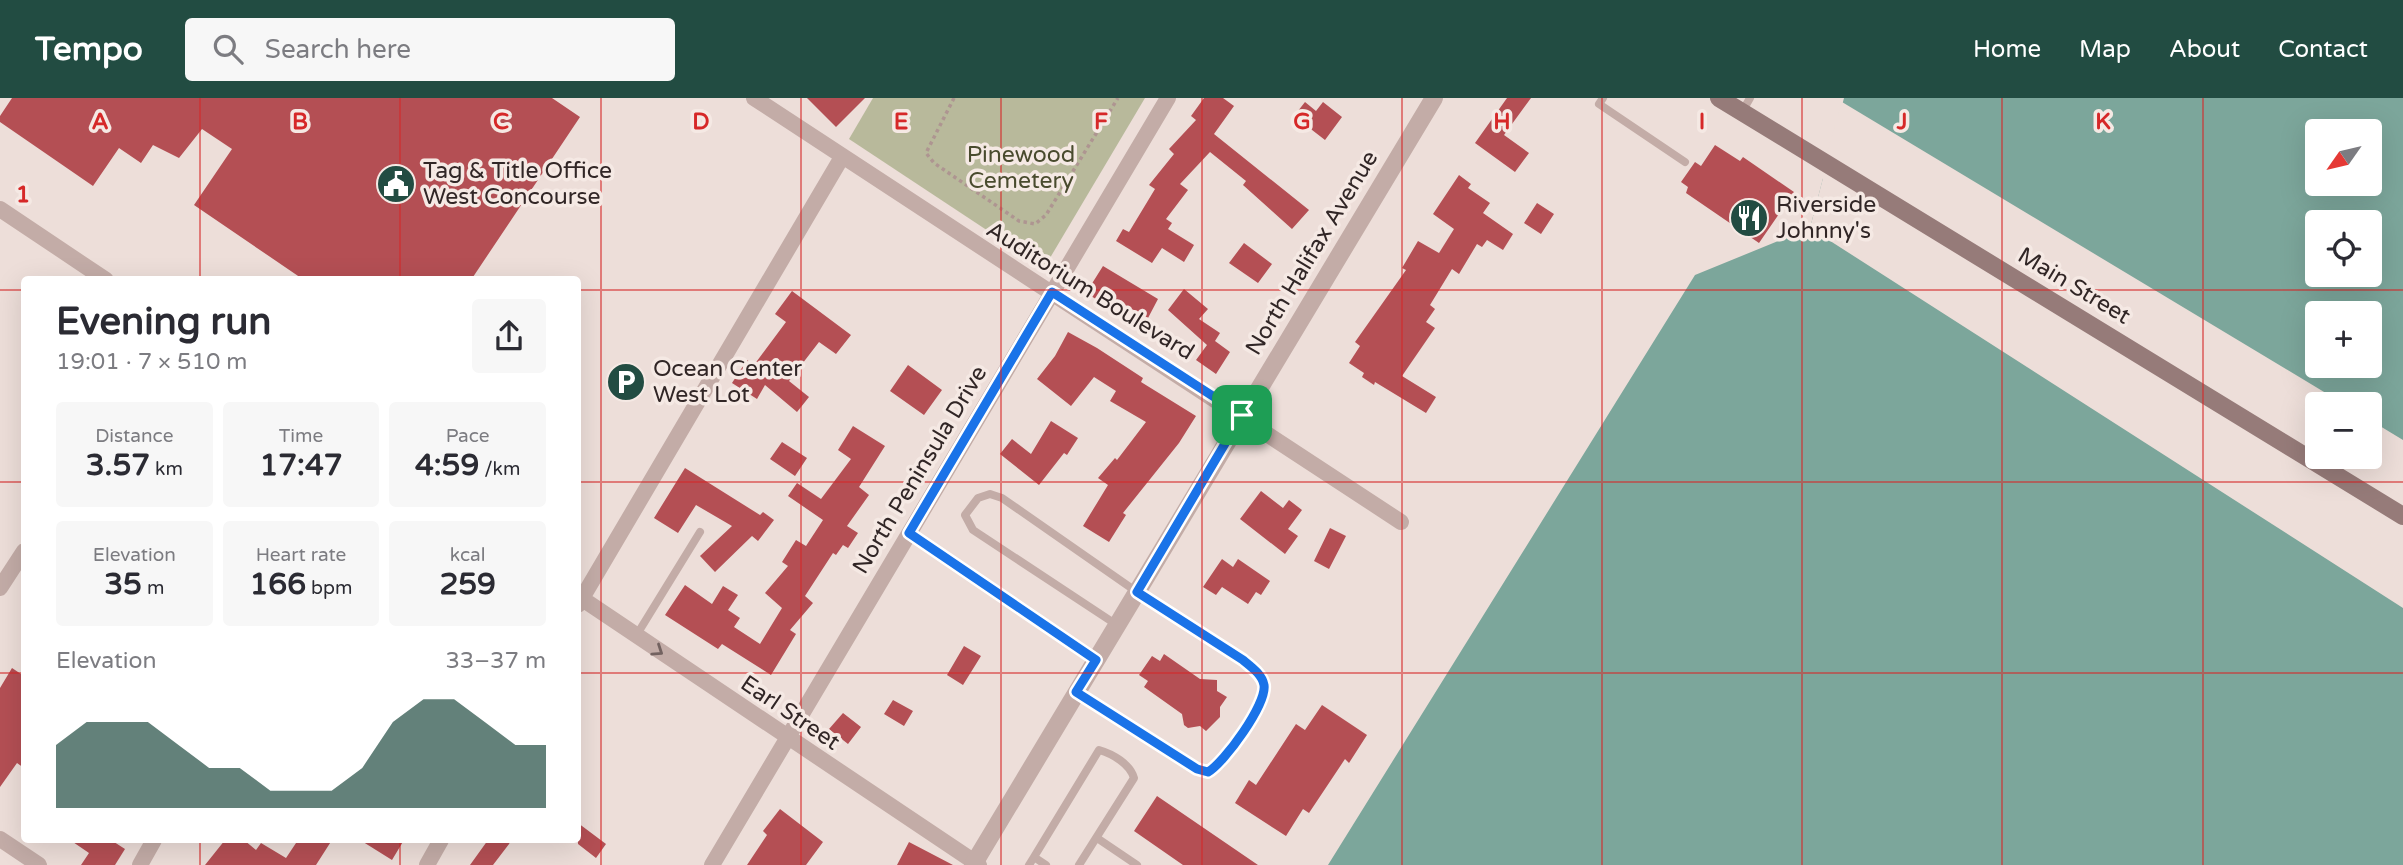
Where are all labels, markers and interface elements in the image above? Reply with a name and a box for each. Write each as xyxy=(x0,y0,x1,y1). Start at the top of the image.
search box xyxy=(185,18,675,81)
text: Tempo xyxy=(35,30,143,69)
icon: search xyxy=(209,30,247,68)
text: Search here xyxy=(265,34,411,65)
text: Home xyxy=(1973,35,2041,64)
text: Map xyxy=(2079,35,2131,64)
text: About xyxy=(2169,35,2240,64)
text: Contact xyxy=(2278,35,2368,64)
text: A xyxy=(91,108,109,136)
text: B xyxy=(292,108,308,136)
text: C xyxy=(493,108,509,136)
text: D xyxy=(692,108,710,136)
text: E xyxy=(894,108,908,136)
text: F xyxy=(1094,108,1108,136)
text: G xyxy=(1293,108,1311,136)
text: H xyxy=(1493,108,1511,136)
text: I xyxy=(1699,108,1705,136)
text: J xyxy=(1896,108,1907,136)
text: K xyxy=(2095,108,2111,136)
north arrow xyxy=(2305,119,2382,196)
map controls xyxy=(2305,119,2382,469)
park label: Pinewood Cemetery xyxy=(967,141,1075,195)
street label: North Halifax Avenue xyxy=(1240,146,1384,360)
place label: Tag & Title Office West Concourse xyxy=(423,157,612,211)
public building icon: Tag & Title Office West Concourse xyxy=(375,163,417,205)
text: 1 xyxy=(16,181,30,209)
place label: Riverside Johnny's xyxy=(1776,191,1876,245)
restaurant icon: Riverside Johnny's xyxy=(1728,197,1770,239)
button: locate xyxy=(2305,210,2382,287)
street label: Auditorium Boulevard xyxy=(981,216,1199,366)
street label: Main Street xyxy=(2013,241,2136,331)
text: Evening run xyxy=(56,299,271,345)
button: share xyxy=(472,299,546,373)
button: + xyxy=(2305,301,2382,378)
text: 19:01 · 7 × 510 m xyxy=(56,348,247,376)
place label: Ocean Center West Lot xyxy=(653,355,802,409)
parking icon: Ocean Center West Lot xyxy=(605,361,647,403)
street label: North Peninsula Drive xyxy=(847,361,993,579)
pin xyxy=(1212,385,1272,445)
button: − xyxy=(2305,392,2382,469)
icon: arrive xyxy=(1223,396,1261,434)
text: Distance xyxy=(95,425,173,447)
text: Time xyxy=(279,425,323,447)
text: Pace xyxy=(446,425,490,447)
text: 3.57 xyxy=(86,447,150,484)
text: 17:47 xyxy=(259,447,343,484)
text: 4:59 xyxy=(415,447,479,484)
text: km xyxy=(150,458,183,480)
text: /km xyxy=(479,458,520,480)
text: Elevation xyxy=(93,544,176,566)
text: Heart rate xyxy=(256,544,346,566)
text: kcal xyxy=(450,544,486,566)
text: 35 xyxy=(104,566,142,603)
text: 166 xyxy=(250,566,306,603)
text: 259 xyxy=(439,566,496,603)
text: m xyxy=(142,577,164,599)
text: bpm xyxy=(306,577,352,599)
one-way arrow xyxy=(650,643,663,655)
text: Elevation xyxy=(56,647,157,675)
text: 33–37 m xyxy=(445,647,546,675)
street label: Earl Street xyxy=(735,670,845,757)

